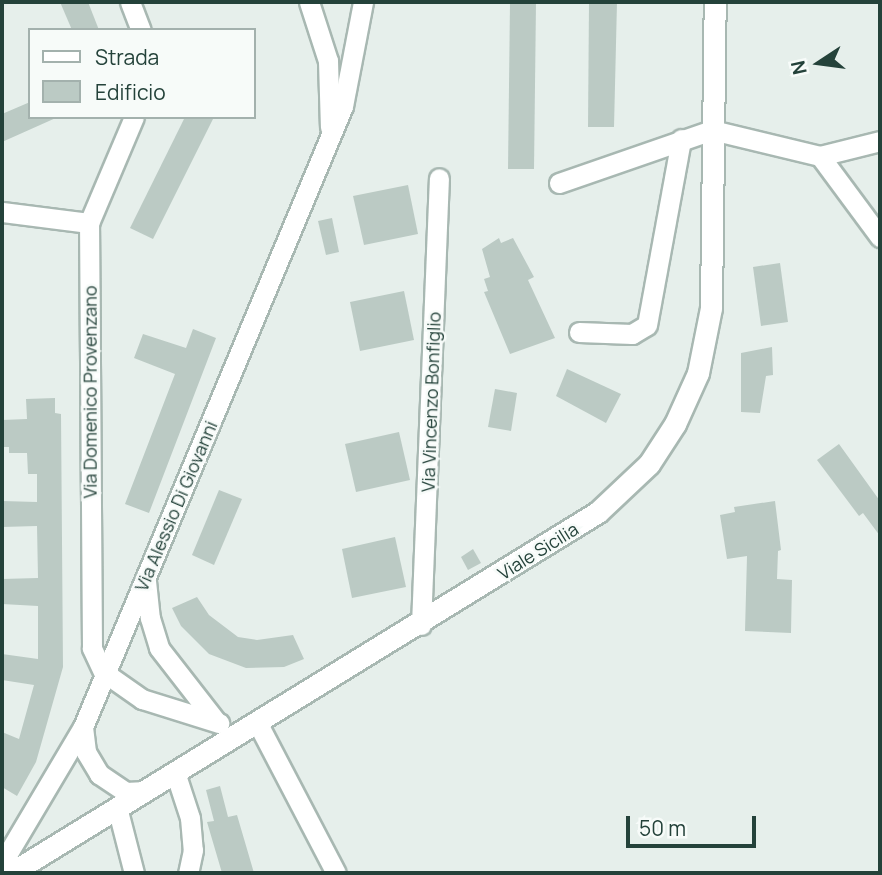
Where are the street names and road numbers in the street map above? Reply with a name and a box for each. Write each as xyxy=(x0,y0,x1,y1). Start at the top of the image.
street label: Via Domenico Provenzano xyxy=(79,286,101,498)
street label: Via Vincenzo Bonfiglio xyxy=(417,312,445,492)
street label: Via Alessio Di Giovanni xyxy=(130,418,222,594)
street label: Viale Sicilia xyxy=(494,518,582,584)

